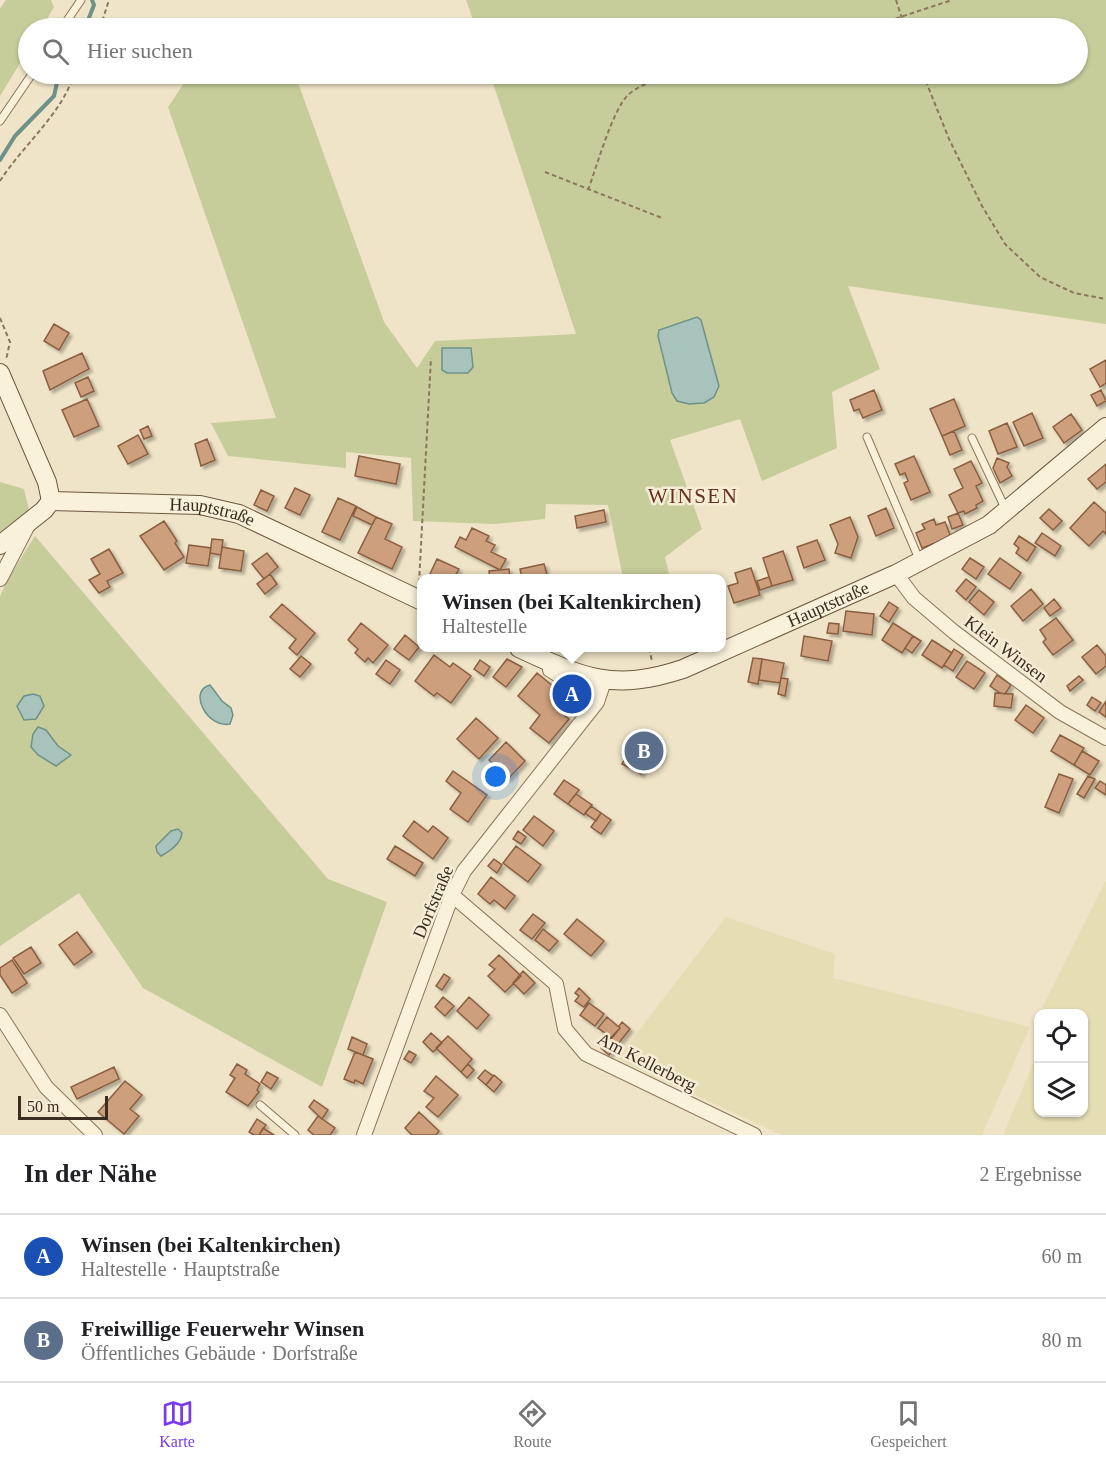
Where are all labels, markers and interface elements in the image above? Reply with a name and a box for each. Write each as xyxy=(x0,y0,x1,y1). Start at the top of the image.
search box xyxy=(18,18,1088,84)
icon: search xyxy=(39,35,72,68)
text: Hier suchen xyxy=(87,38,193,63)
district label: WINSEN xyxy=(648,484,738,508)
street label: Hauptstraße xyxy=(169,494,258,530)
popup xyxy=(417,574,726,652)
street label: Hauptstraße xyxy=(784,577,872,631)
text: Winsen (bei Kaltenkirchen) xyxy=(442,589,701,614)
street label: Klein Winsen xyxy=(961,611,1051,687)
text: Haltestelle xyxy=(442,615,527,637)
pin: A xyxy=(552,672,592,716)
pin: B xyxy=(624,728,664,774)
your location xyxy=(481,762,510,791)
street label: Dorfstraße xyxy=(409,863,457,941)
map controls xyxy=(1034,1009,1088,1117)
button: locate xyxy=(1034,1009,1088,1063)
street label: Am Kellerberg xyxy=(594,1029,700,1095)
button: layers xyxy=(1034,1063,1088,1117)
scale bar xyxy=(18,1093,108,1120)
text: 50 m xyxy=(27,1098,59,1115)
text: In der Nähe xyxy=(24,1159,156,1188)
text: 2 Ergebnisse xyxy=(980,1163,1082,1185)
text: Winsen (bei Kaltenkirchen) xyxy=(81,1232,341,1257)
text: A xyxy=(36,1245,51,1267)
text: 60 m xyxy=(1041,1245,1082,1267)
text: Haltestelle · Hauptstraße xyxy=(81,1258,280,1280)
text: Freiwillige Feuerwehr Winsen xyxy=(81,1316,364,1341)
text: B xyxy=(37,1329,50,1351)
text: 80 m xyxy=(1041,1329,1082,1351)
text: Öffentliches Gebäude · Dorfstraße xyxy=(81,1342,358,1364)
tab: Karte xyxy=(159,1397,195,1451)
tab: Route xyxy=(513,1397,552,1451)
tab: Gespeichert xyxy=(870,1397,947,1451)

